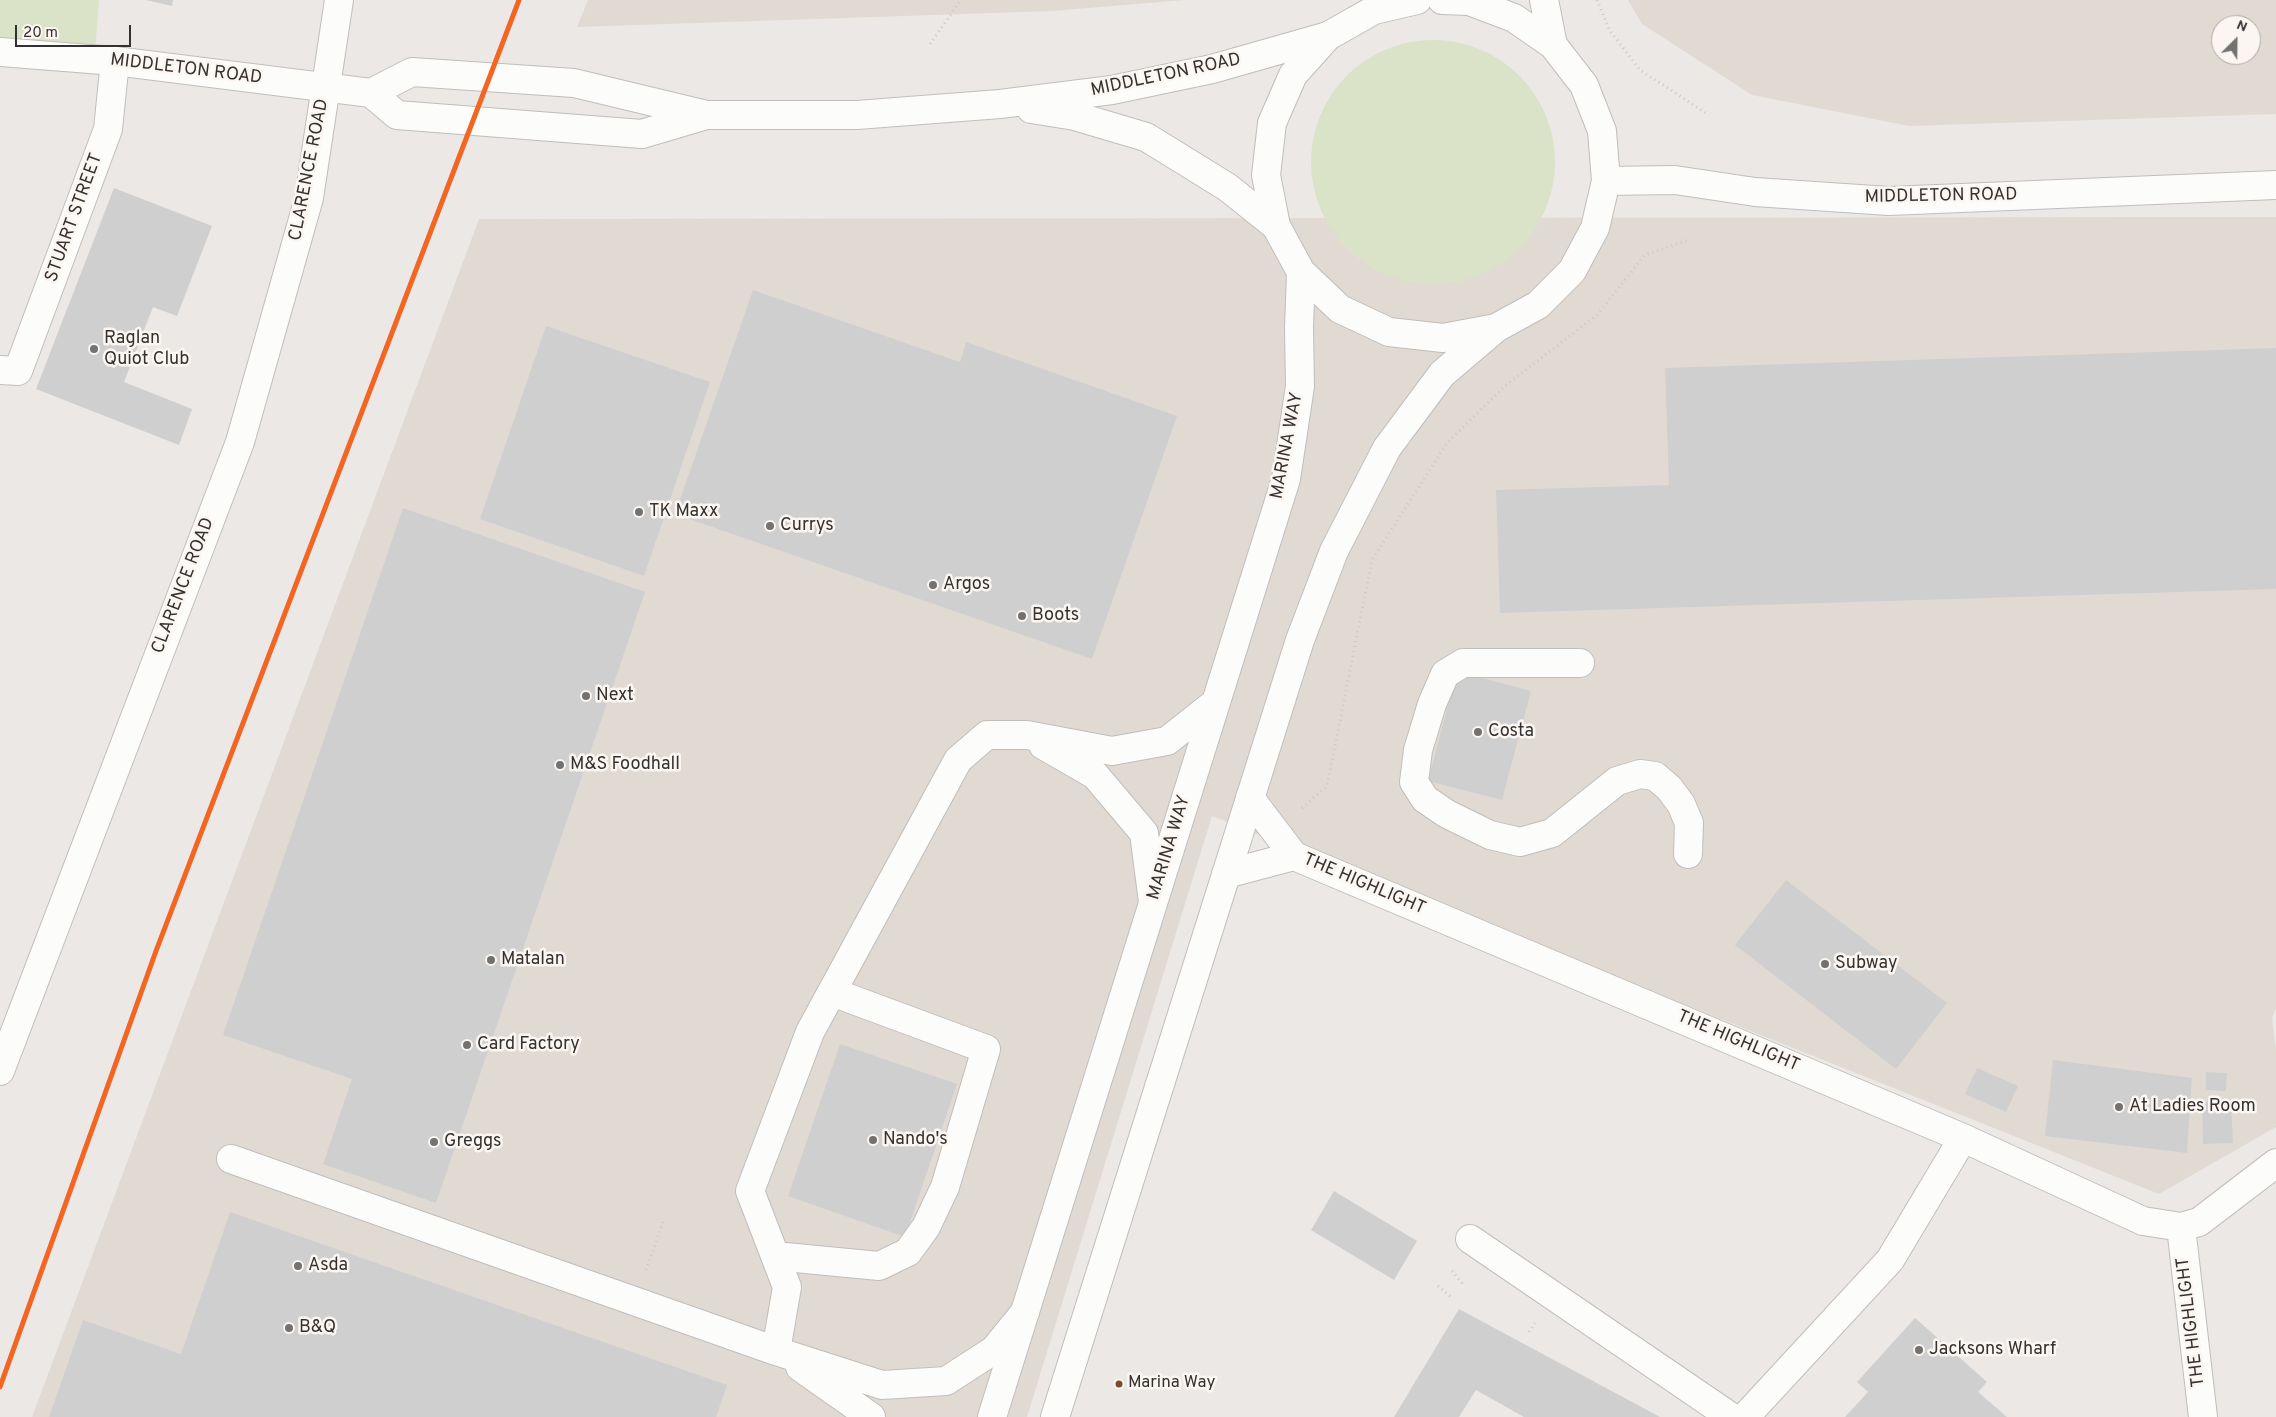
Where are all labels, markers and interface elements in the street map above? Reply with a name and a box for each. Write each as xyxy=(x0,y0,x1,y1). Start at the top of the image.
scale bar xyxy=(18,15,134,47)
north arrow xyxy=(2211,15,2261,65)
text: N xyxy=(2234,17,2250,36)
text: 20 m xyxy=(23,24,58,43)
street label: MIDDLETON ROAD xyxy=(109,50,263,90)
street label: MIDDLETON ROAD xyxy=(1089,50,1243,102)
street label: CLARENCE ROAD xyxy=(286,97,334,243)
street label: STUART STREET xyxy=(42,151,108,285)
street label: MIDDLETON ROAD xyxy=(1864,185,2018,209)
place label: Raglan Quiot Club xyxy=(104,328,189,370)
marker: Raglan Quiot Club xyxy=(88,343,100,355)
street label: MARINA WAY xyxy=(1267,391,1309,501)
place label: TK Maxx xyxy=(649,501,718,523)
marker: TK Maxx xyxy=(633,506,645,518)
street label: CLARENCE ROAD xyxy=(148,515,220,657)
place label: Currys xyxy=(780,515,834,537)
marker: Currys xyxy=(764,520,776,532)
place label: Argos xyxy=(943,574,990,596)
marker: Argos xyxy=(927,579,939,591)
place label: Boots xyxy=(1032,605,1079,627)
marker: Boots xyxy=(1016,610,1028,622)
place label: Next xyxy=(596,685,634,707)
marker: Next xyxy=(580,690,592,702)
place label: Costa xyxy=(1488,721,1534,743)
marker: Costa xyxy=(1472,726,1484,738)
place label: M&S Foodhall xyxy=(570,754,680,776)
marker: M&S Foodhall xyxy=(554,759,566,771)
street label: MARINA WAY xyxy=(1144,793,1196,903)
street label: THE HIGHLIGHT xyxy=(1299,849,1429,921)
place label: Matalan xyxy=(501,949,565,971)
place label: Subway xyxy=(1835,953,1897,975)
marker: Matalan xyxy=(485,954,497,966)
marker: Subway xyxy=(1819,958,1831,970)
street label: THE HIGHLIGHT xyxy=(1673,1006,1803,1078)
place label: Card Factory xyxy=(477,1034,580,1056)
marker: Card Factory xyxy=(461,1039,473,1051)
place label: At Ladies Room xyxy=(2129,1096,2256,1118)
marker: At Ladies Room xyxy=(2113,1101,2125,1113)
place label: Nando's xyxy=(883,1129,948,1151)
place label: Greggs xyxy=(444,1131,502,1153)
marker: Nando's xyxy=(867,1134,879,1146)
marker: Greggs xyxy=(428,1136,440,1148)
place label: Asda xyxy=(308,1255,348,1277)
street label: THE HIGHLIGHT xyxy=(2173,1256,2211,1388)
marker: Asda xyxy=(292,1260,304,1272)
place label: B&Q xyxy=(299,1317,336,1339)
marker: B&Q xyxy=(283,1322,295,1334)
place label: Jacksons Wharf xyxy=(1929,1339,2056,1361)
marker: Jacksons Wharf xyxy=(1913,1344,1925,1356)
place label: Marina Way xyxy=(1128,1374,1216,1394)
marker: Marina Way xyxy=(1114,1379,1124,1389)

